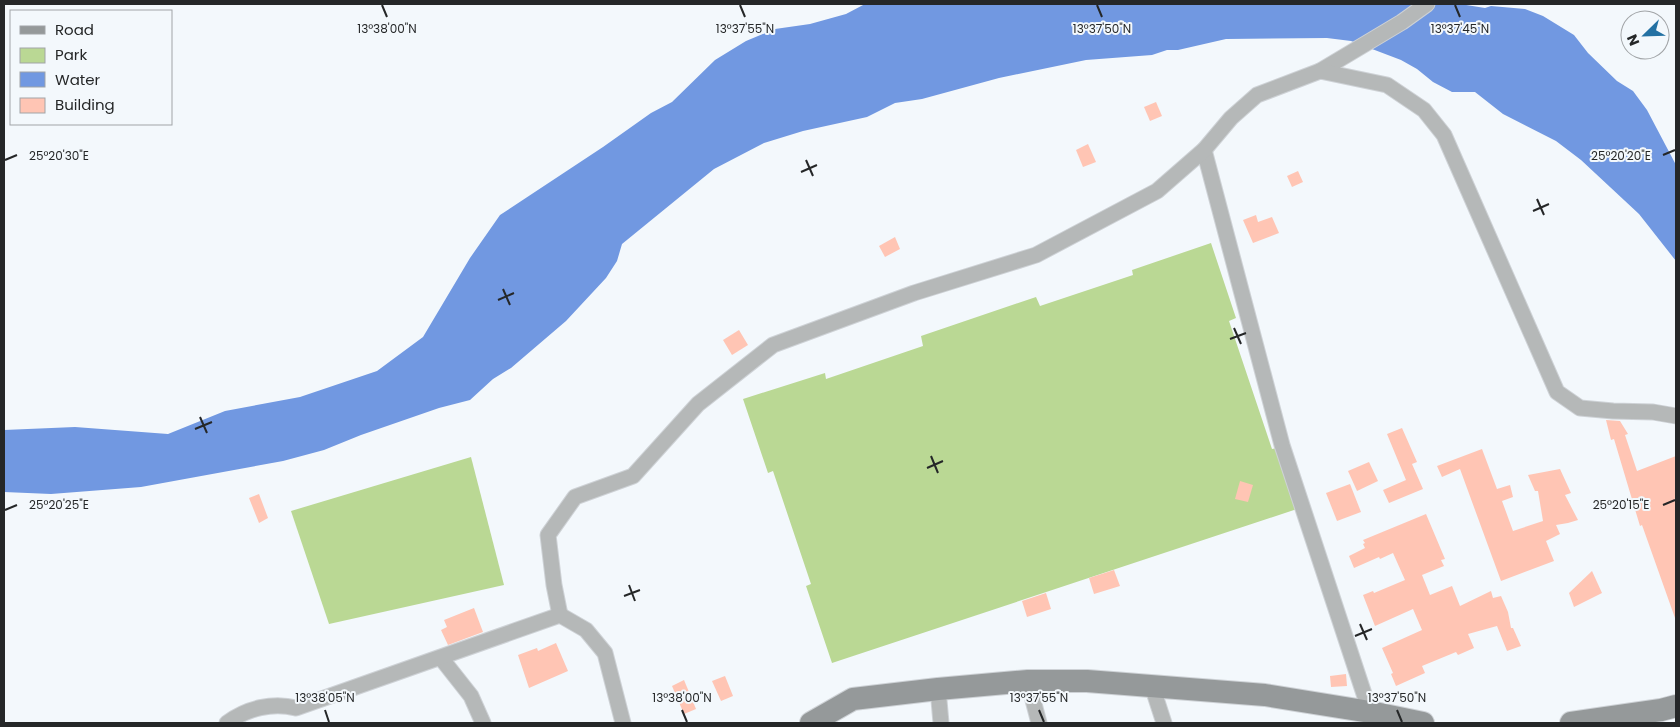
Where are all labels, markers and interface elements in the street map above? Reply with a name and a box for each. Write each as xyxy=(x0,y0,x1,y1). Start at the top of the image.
legend xyxy=(10,10,172,125)
north arrow xyxy=(1620,10,1670,60)
text: Road xyxy=(55,19,94,40)
text: 13°38'00"N xyxy=(357,20,417,37)
text: 13°37'55"N xyxy=(716,20,774,37)
text: 13°37'50"N xyxy=(1073,20,1131,37)
text: 13°37'45"N xyxy=(1431,20,1489,37)
text: N xyxy=(1622,31,1644,49)
text: Park xyxy=(55,44,87,65)
text: Water xyxy=(55,69,101,90)
text: Building xyxy=(55,94,115,115)
text: 25°20'30"E xyxy=(29,147,89,164)
text: 25°20'20"E xyxy=(1591,147,1651,164)
text: 25°20'25"E xyxy=(29,496,89,513)
text: 25°20'15"E xyxy=(1593,496,1649,513)
text: 13°38'05"N xyxy=(295,689,355,706)
text: 13°38'00"N xyxy=(652,689,712,706)
text: 13°37'55"N xyxy=(1010,689,1068,706)
text: 13°37'50"N xyxy=(1368,689,1426,706)

